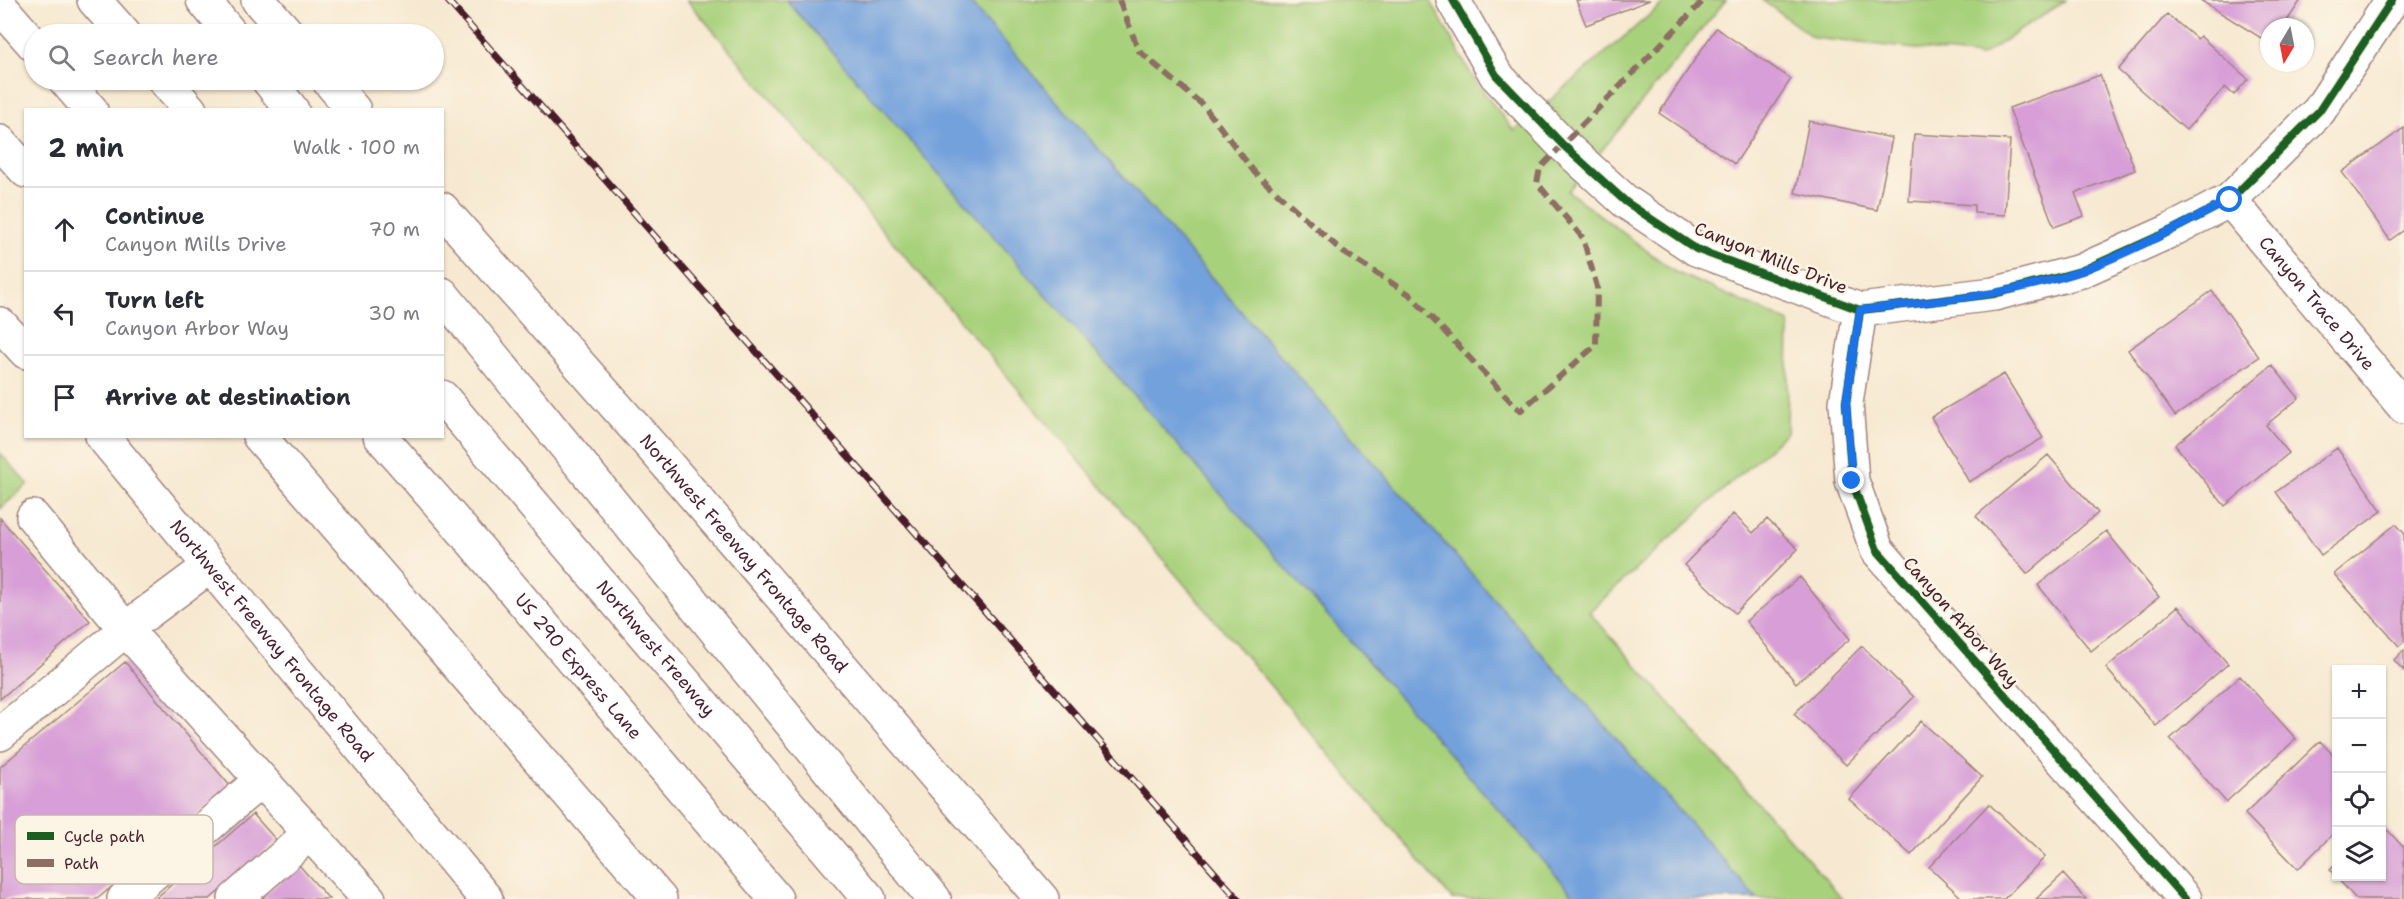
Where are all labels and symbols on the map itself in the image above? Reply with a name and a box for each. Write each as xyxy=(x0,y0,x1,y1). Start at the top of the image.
north arrow xyxy=(2260,18,2314,72)
route start xyxy=(2216,186,2242,212)
street label: Canyon Mills Drive xyxy=(1691,216,1851,300)
street label: Canyon Trace Drive xyxy=(2253,231,2380,376)
street label: Northwest Freeway Frontage Road xyxy=(634,430,852,676)
route end xyxy=(1838,467,1864,493)
street label: Northwest Freeway Frontage Road xyxy=(164,515,379,767)
street label: Canyon Arbor Way xyxy=(1898,552,2024,692)
street label: Northwest Freeway xyxy=(593,575,719,721)
street label: US 290 Express Lane xyxy=(509,588,647,745)
legend xyxy=(15,815,213,884)
text: Cycle path xyxy=(64,826,145,847)
text: Path xyxy=(64,853,99,874)

